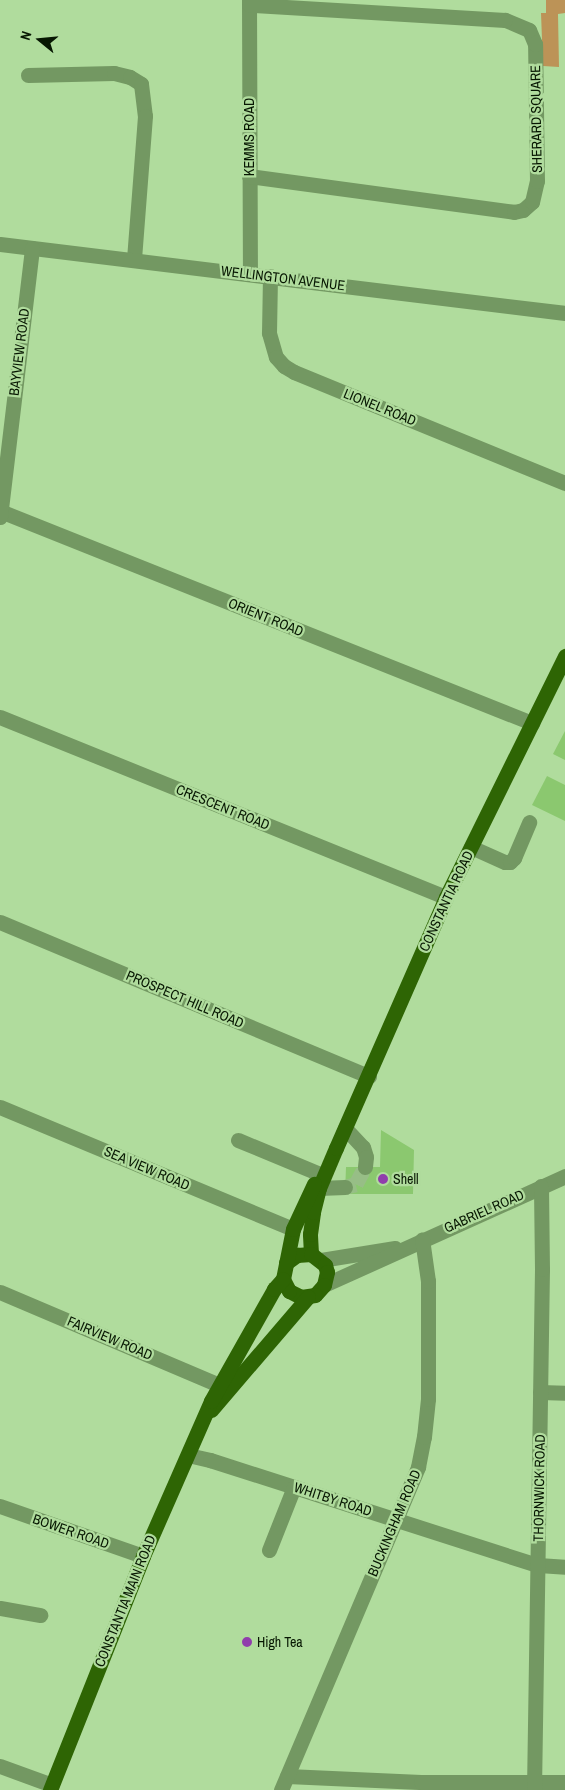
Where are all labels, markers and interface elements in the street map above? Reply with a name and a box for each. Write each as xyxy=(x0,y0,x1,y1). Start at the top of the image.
north arrow xyxy=(15,15,65,65)
text: N xyxy=(16,29,35,42)
street label: SHERARD SQUARE xyxy=(527,65,545,173)
street label: KEMMS ROAD xyxy=(241,98,257,176)
street label: WELLINGTON AVENUE xyxy=(220,262,346,294)
street label: BAYVIEW ROAD xyxy=(5,307,33,397)
street label: LIONEL ROAD xyxy=(341,385,419,429)
street label: ORIENT ROAD xyxy=(226,594,306,640)
street label: CRESCENT ROAD xyxy=(174,781,272,833)
street label: CONSTANTIA ROAD xyxy=(415,848,477,954)
street label: PROSPECT HILL ROAD xyxy=(123,966,247,1032)
street label: SEA VIEW ROAD xyxy=(101,1142,193,1194)
place label: Shell xyxy=(393,1171,419,1187)
marker: Shell xyxy=(377,1173,389,1185)
street label: GABRIEL ROAD xyxy=(441,1186,527,1236)
street label: FAIRVIEW ROAD xyxy=(65,1312,155,1364)
street label: THORNWICK ROAD xyxy=(530,1434,548,1542)
street label: BUCKINGHAM ROAD xyxy=(364,1467,424,1579)
street label: WHITBY ROAD xyxy=(292,1478,374,1520)
street label: BOWER ROAD xyxy=(31,1510,111,1552)
street label: CONSTANTIA MAIN ROAD xyxy=(91,1532,159,1670)
place label: High Tea xyxy=(257,1634,303,1650)
marker: High Tea xyxy=(241,1636,253,1648)

